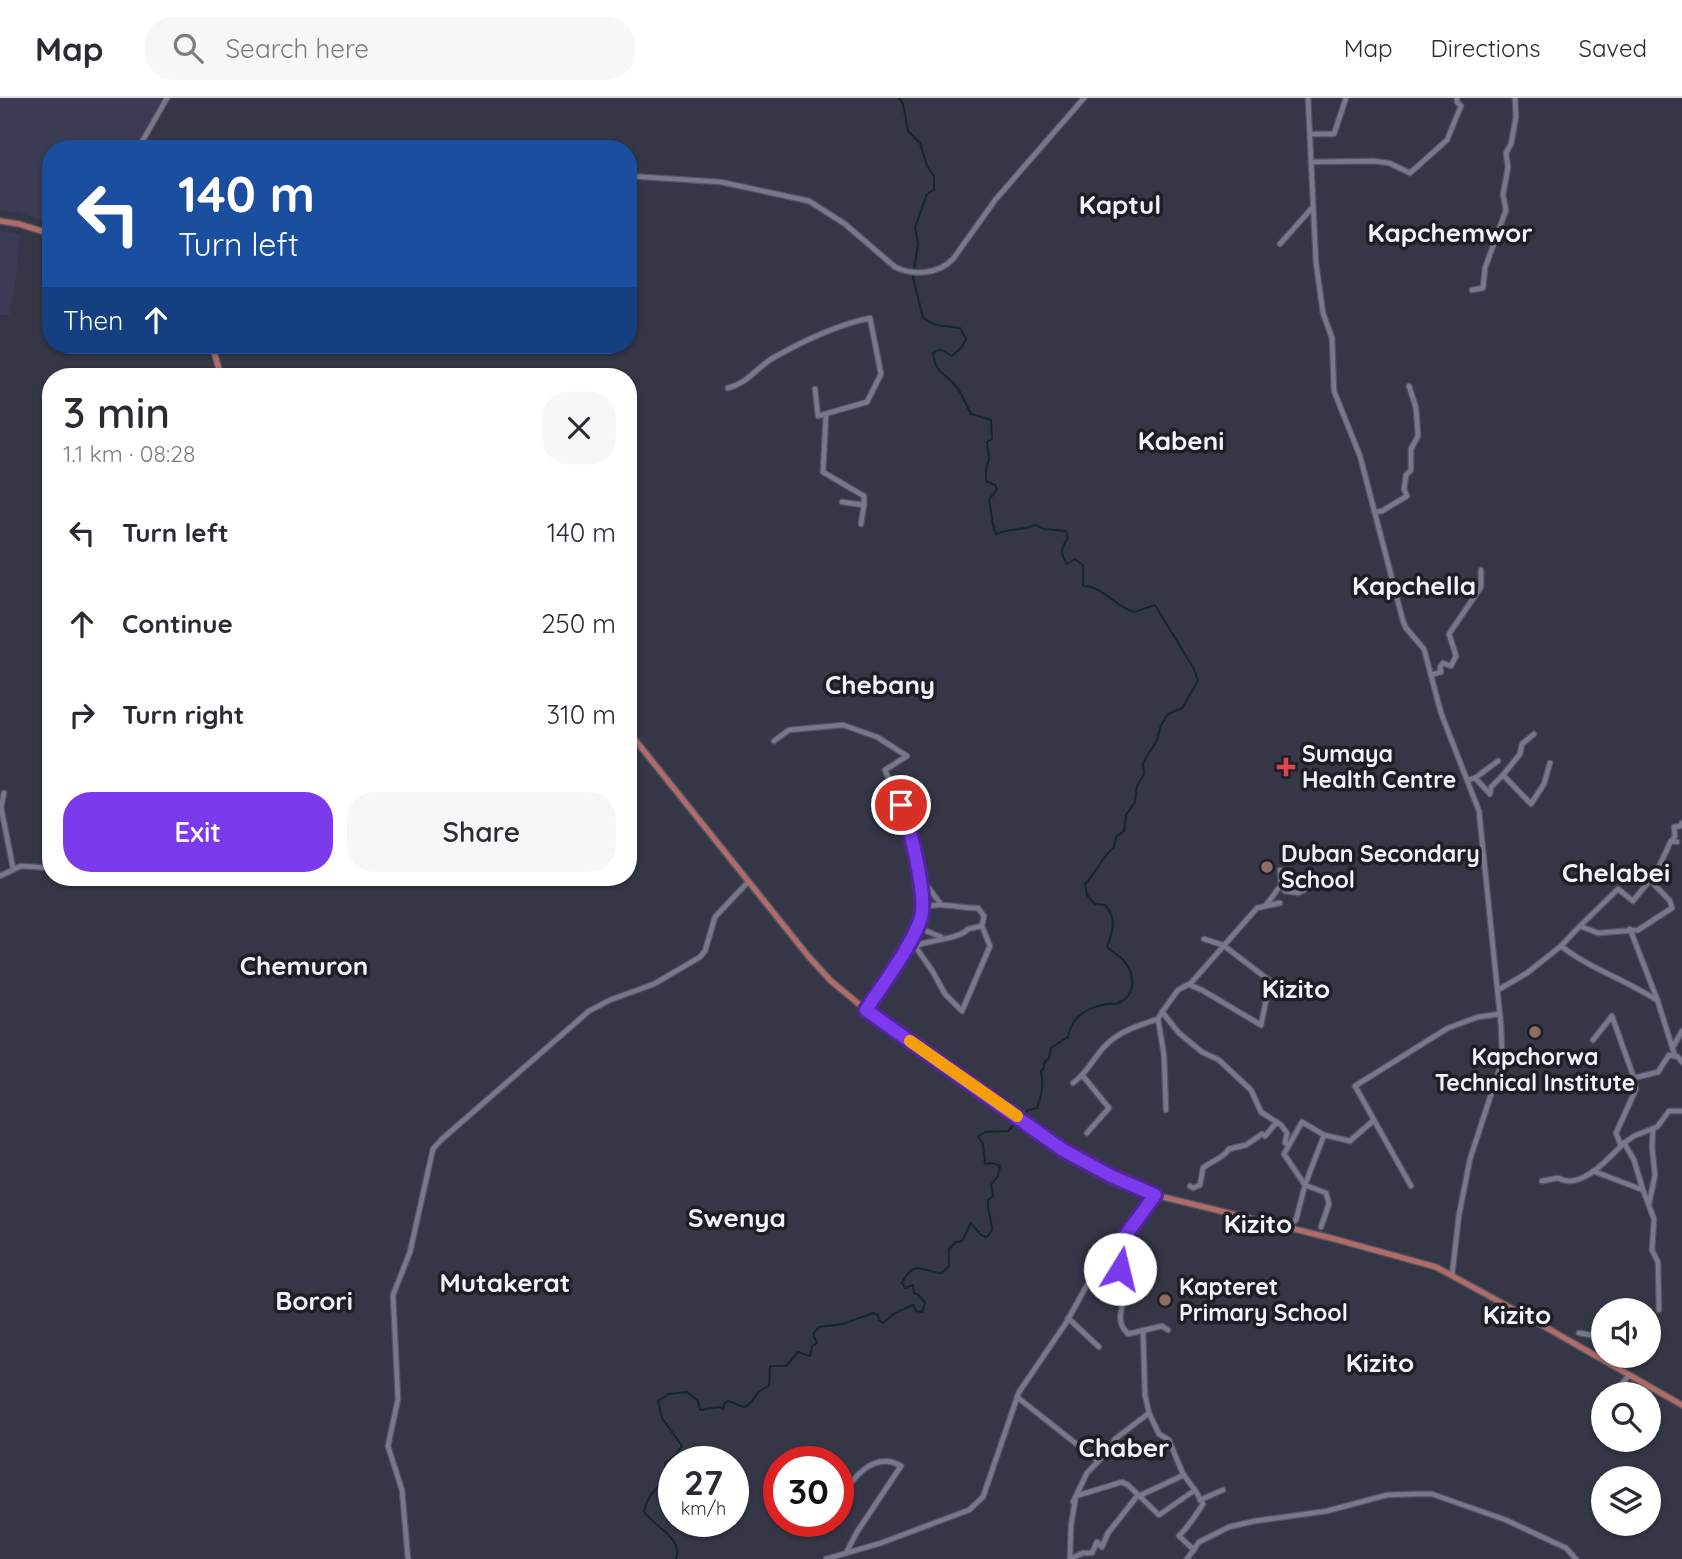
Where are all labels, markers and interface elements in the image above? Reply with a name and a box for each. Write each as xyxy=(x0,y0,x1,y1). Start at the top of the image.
search box xyxy=(145,17,635,80)
text: Map xyxy=(35,28,103,69)
icon: search xyxy=(169,29,207,67)
text: Search here xyxy=(225,32,369,65)
text: Map xyxy=(1344,33,1393,63)
text: Directions xyxy=(1431,33,1541,63)
text: Saved xyxy=(1579,33,1647,63)
text: 140 m xyxy=(178,163,315,224)
icon: left xyxy=(63,168,154,259)
district label: Kaptul xyxy=(1079,188,1161,221)
district label: Kapchemwor xyxy=(1367,216,1533,249)
text: Turn left xyxy=(178,224,299,264)
icon: ahead xyxy=(137,301,175,339)
text: Then xyxy=(63,304,123,337)
text: 3 min xyxy=(63,386,170,439)
button: close xyxy=(542,391,616,465)
district label: Kabeni xyxy=(1138,424,1224,457)
text: 1.1 km · 08:28 xyxy=(63,439,195,468)
icon: left xyxy=(63,514,101,552)
text: Turn left xyxy=(122,516,229,549)
text: 140 m xyxy=(547,516,616,549)
district label: Kapchella xyxy=(1352,569,1476,602)
icon: ahead xyxy=(63,605,101,643)
text: Continue xyxy=(122,607,233,640)
text: 250 m xyxy=(541,607,616,640)
district label: Chebany xyxy=(825,668,935,701)
icon: right xyxy=(63,696,101,734)
text: Turn right xyxy=(122,698,244,731)
text: 310 m xyxy=(546,698,616,731)
place label: Sumaya Health Centre xyxy=(1302,739,1456,794)
marker: Sumaya Health Centre xyxy=(1276,757,1296,777)
pin xyxy=(871,775,931,835)
icon: arrive xyxy=(882,786,920,824)
button: Exit xyxy=(63,792,333,872)
button: Share xyxy=(347,792,616,872)
place label: Duban Secondary School xyxy=(1281,839,1480,894)
district label: Chelabei xyxy=(1562,856,1670,889)
marker: Duban Secondary School xyxy=(1259,859,1275,875)
district label: Chemuron xyxy=(240,949,368,982)
district label: Kizito xyxy=(1262,972,1330,1005)
marker: Kapchorwa Technical Institute xyxy=(1527,1024,1543,1040)
place label: Kapchorwa Technical Institute xyxy=(1435,1042,1635,1097)
district label: Swenya xyxy=(688,1201,786,1234)
district label: Kizito xyxy=(1224,1207,1292,1240)
position arrow xyxy=(1083,1232,1157,1306)
district label: Mutakerat xyxy=(439,1266,571,1299)
place label: Kapteret Primary School xyxy=(1179,1272,1348,1327)
district label: Borori xyxy=(275,1284,353,1317)
marker: Kapteret Primary School xyxy=(1157,1292,1173,1308)
district label: Kizito xyxy=(1483,1298,1551,1331)
map controls xyxy=(1591,1298,1661,1536)
button: sound xyxy=(1591,1298,1661,1368)
district label: Kizito xyxy=(1346,1346,1414,1379)
button: search xyxy=(1591,1382,1661,1452)
district label: Chaber xyxy=(1079,1431,1169,1464)
speed limit sign: 30 xyxy=(763,1446,854,1537)
text: 27 xyxy=(684,1460,723,1504)
button: layers xyxy=(1591,1466,1661,1536)
text: km/h xyxy=(681,1497,726,1520)

